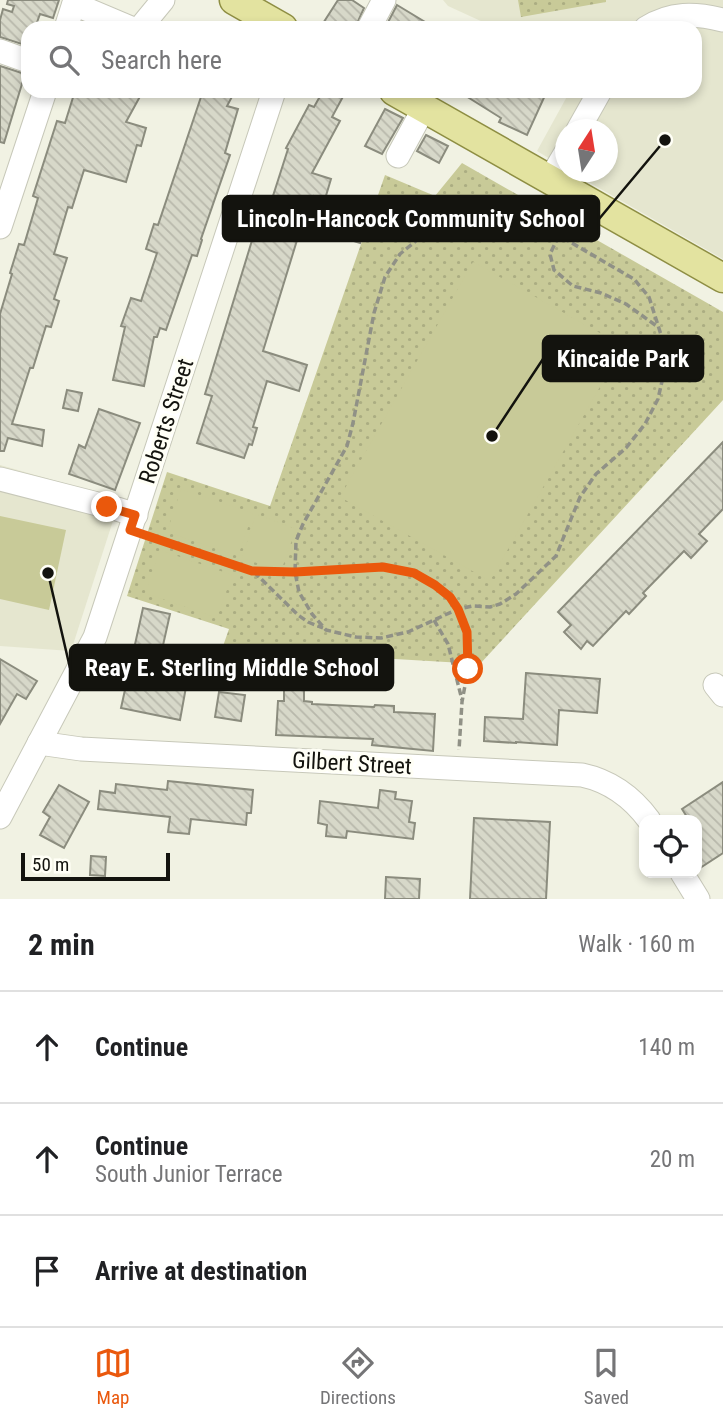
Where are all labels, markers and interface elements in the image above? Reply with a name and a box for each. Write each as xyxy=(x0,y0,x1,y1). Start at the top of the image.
search box xyxy=(21,21,702,98)
icon: search xyxy=(45,41,83,79)
text: Search here xyxy=(101,45,222,75)
north arrow xyxy=(555,119,618,182)
callout: Lincoln-Hancock Community School xyxy=(223,196,599,241)
text: Lincoln-Hancock Community School xyxy=(237,205,585,233)
callout: Kincaide Park xyxy=(543,336,703,381)
text: Kincaide Park xyxy=(557,345,690,373)
street label: Roberts Street xyxy=(134,355,199,487)
route end xyxy=(91,491,122,522)
callout: Reay E. Sterling Middle School xyxy=(70,645,393,690)
route start xyxy=(452,653,483,684)
text: Reay E. Sterling Middle School xyxy=(85,654,379,682)
street label: Gilbert Street xyxy=(291,747,413,780)
map controls xyxy=(639,815,702,878)
button: locate xyxy=(639,815,702,878)
scale bar xyxy=(21,850,170,882)
text: 50 m xyxy=(32,853,69,876)
text: 2 min xyxy=(28,927,95,962)
text: Walk · 160 m xyxy=(578,931,695,958)
icon: ahead xyxy=(28,1028,66,1066)
text: Continue xyxy=(95,1032,188,1062)
text: 140 m xyxy=(638,1034,695,1061)
text: Continue xyxy=(95,1131,188,1161)
icon: ahead xyxy=(28,1140,66,1178)
text: 20 m xyxy=(650,1146,695,1173)
text: South Junior Terrace xyxy=(95,1161,282,1188)
icon: arrive xyxy=(28,1252,66,1290)
text: Arrive at destination xyxy=(95,1256,307,1286)
tab: Map xyxy=(94,1344,132,1409)
tab: Directions xyxy=(320,1344,396,1409)
tab: Saved xyxy=(584,1344,629,1409)

